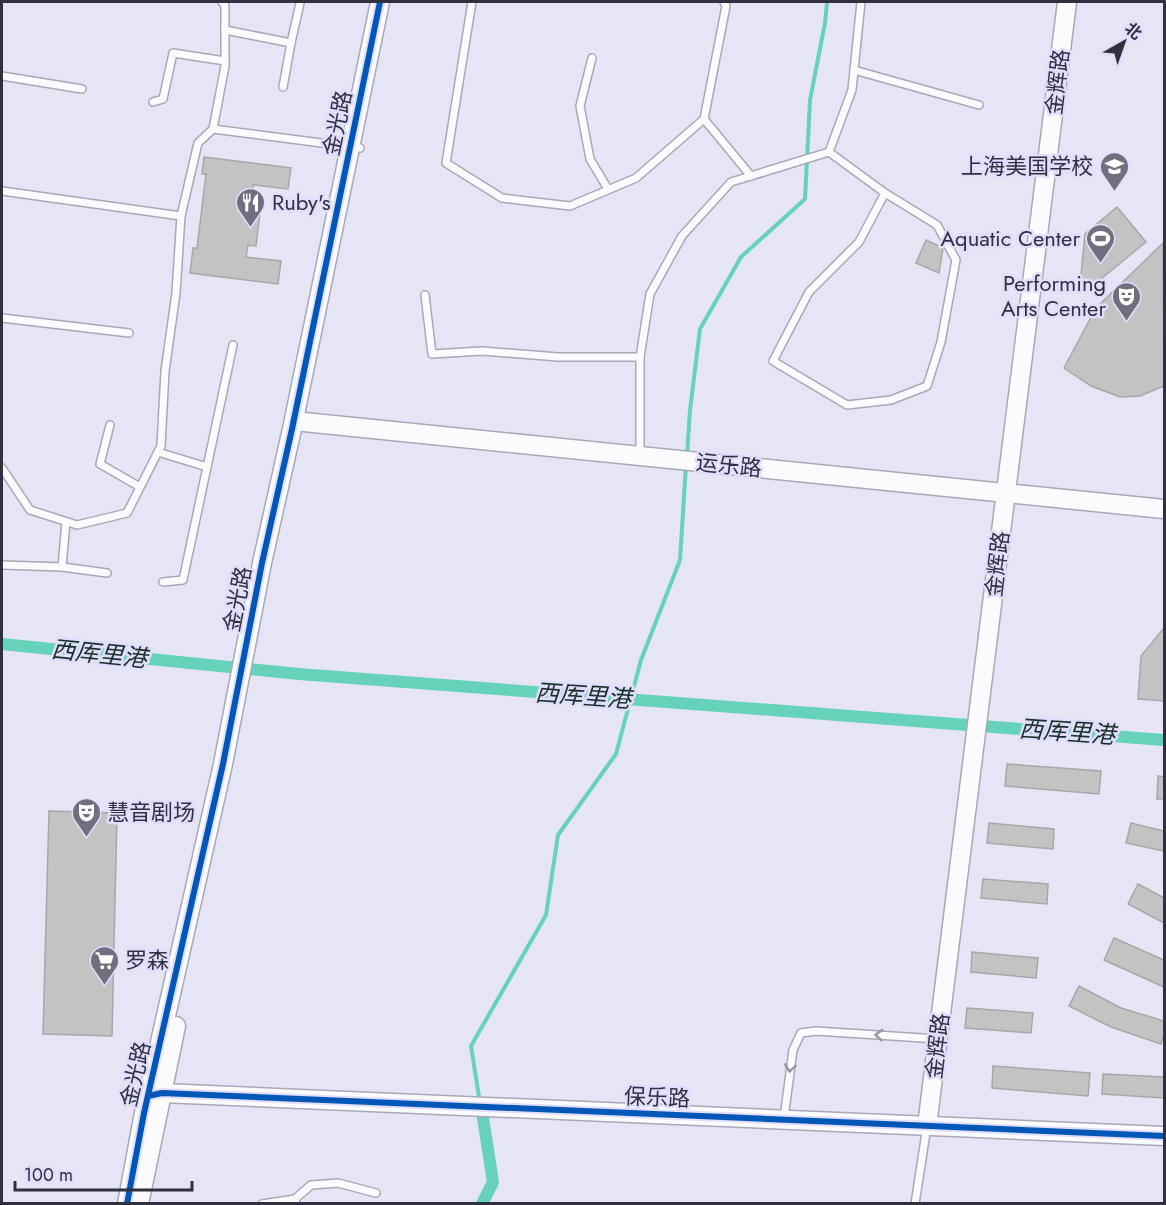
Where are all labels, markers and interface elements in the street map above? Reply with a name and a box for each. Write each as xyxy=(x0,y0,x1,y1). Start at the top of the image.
north arrow xyxy=(1094,12,1154,72)
text: 北 xyxy=(1120,17,1147,45)
street label: 金辉路 xyxy=(1037,47,1077,117)
street label: 金光路 xyxy=(314,87,360,159)
place label: 上海美国学校 xyxy=(961,150,1093,182)
school or university icon: 上海美国学校 xyxy=(1098,150,1130,192)
restaurant icon: Ruby's xyxy=(235,186,267,228)
place label: Ruby's xyxy=(272,186,331,218)
place label: Aquatic Center xyxy=(941,222,1080,254)
sports icon: Aquatic Center xyxy=(1085,222,1117,264)
place label: Performing Arts Center xyxy=(1001,267,1106,324)
theatre icon: Performing Arts Center xyxy=(1111,280,1143,322)
street label: 运乐路 xyxy=(695,446,763,484)
street label: 金辉路 xyxy=(977,529,1017,599)
street label: 金光路 xyxy=(215,564,259,634)
water label: 西厍里港 xyxy=(49,631,152,676)
water label: 西厍里港 xyxy=(534,675,635,717)
water label: 西厍里港 xyxy=(1018,711,1119,753)
theatre icon: 慧音剧场 xyxy=(70,796,102,838)
place label: 慧音剧场 xyxy=(107,796,195,828)
supermarket icon: 罗森 xyxy=(88,944,120,986)
place label: 罗森 xyxy=(125,944,169,976)
street label: 金辉路 xyxy=(917,1011,957,1081)
one-way arrow xyxy=(875,1029,884,1042)
street label: 金光路 xyxy=(112,1038,158,1110)
one-way arrow xyxy=(785,1064,797,1073)
street label: 保乐路 xyxy=(623,1080,691,1114)
scale bar xyxy=(15,1154,192,1192)
text: 100 m xyxy=(24,1162,73,1188)

